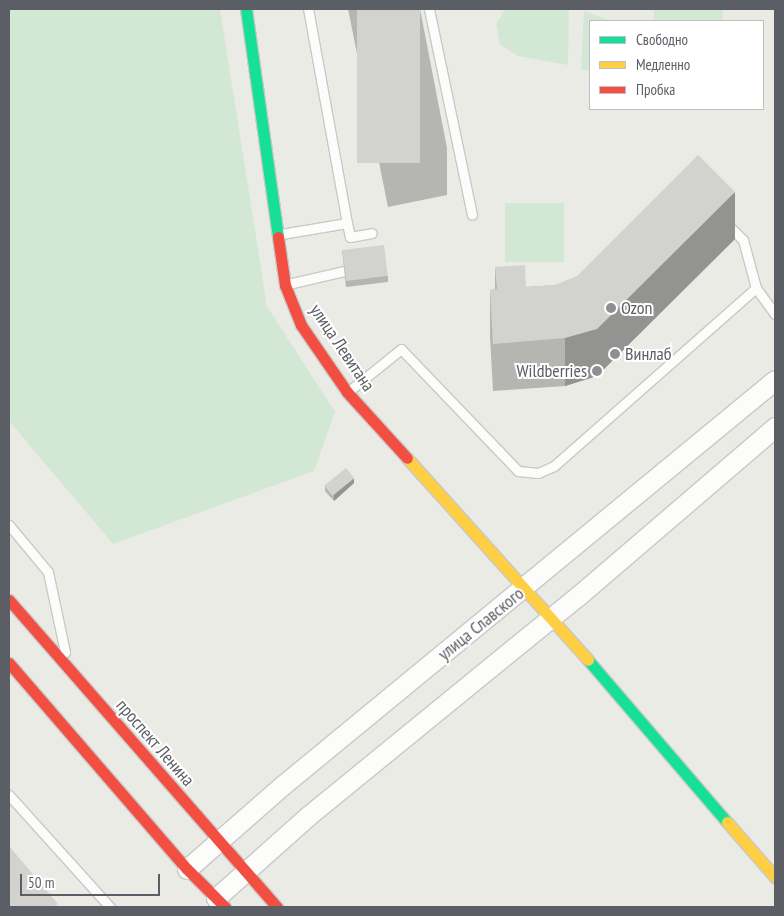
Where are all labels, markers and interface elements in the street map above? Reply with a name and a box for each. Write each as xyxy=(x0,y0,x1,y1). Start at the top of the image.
legend xyxy=(589,20,764,110)
text: Свободно xyxy=(636,30,688,49)
text: Медленно xyxy=(636,55,690,74)
text: Пробка xyxy=(636,80,675,99)
place label: Ozon xyxy=(621,297,653,319)
street label: улица Левитана xyxy=(305,300,379,396)
marker: Ozon xyxy=(605,302,617,314)
place label: Винлаб xyxy=(625,343,671,365)
marker: Винлаб xyxy=(609,348,621,360)
place label: Wildberries xyxy=(516,360,587,382)
marker: Wildberries xyxy=(591,365,603,377)
street label: улица Славского xyxy=(434,583,528,665)
street label: проспект Ленина xyxy=(111,695,199,791)
scale bar xyxy=(22,864,162,896)
text: 50 m xyxy=(28,873,54,892)

